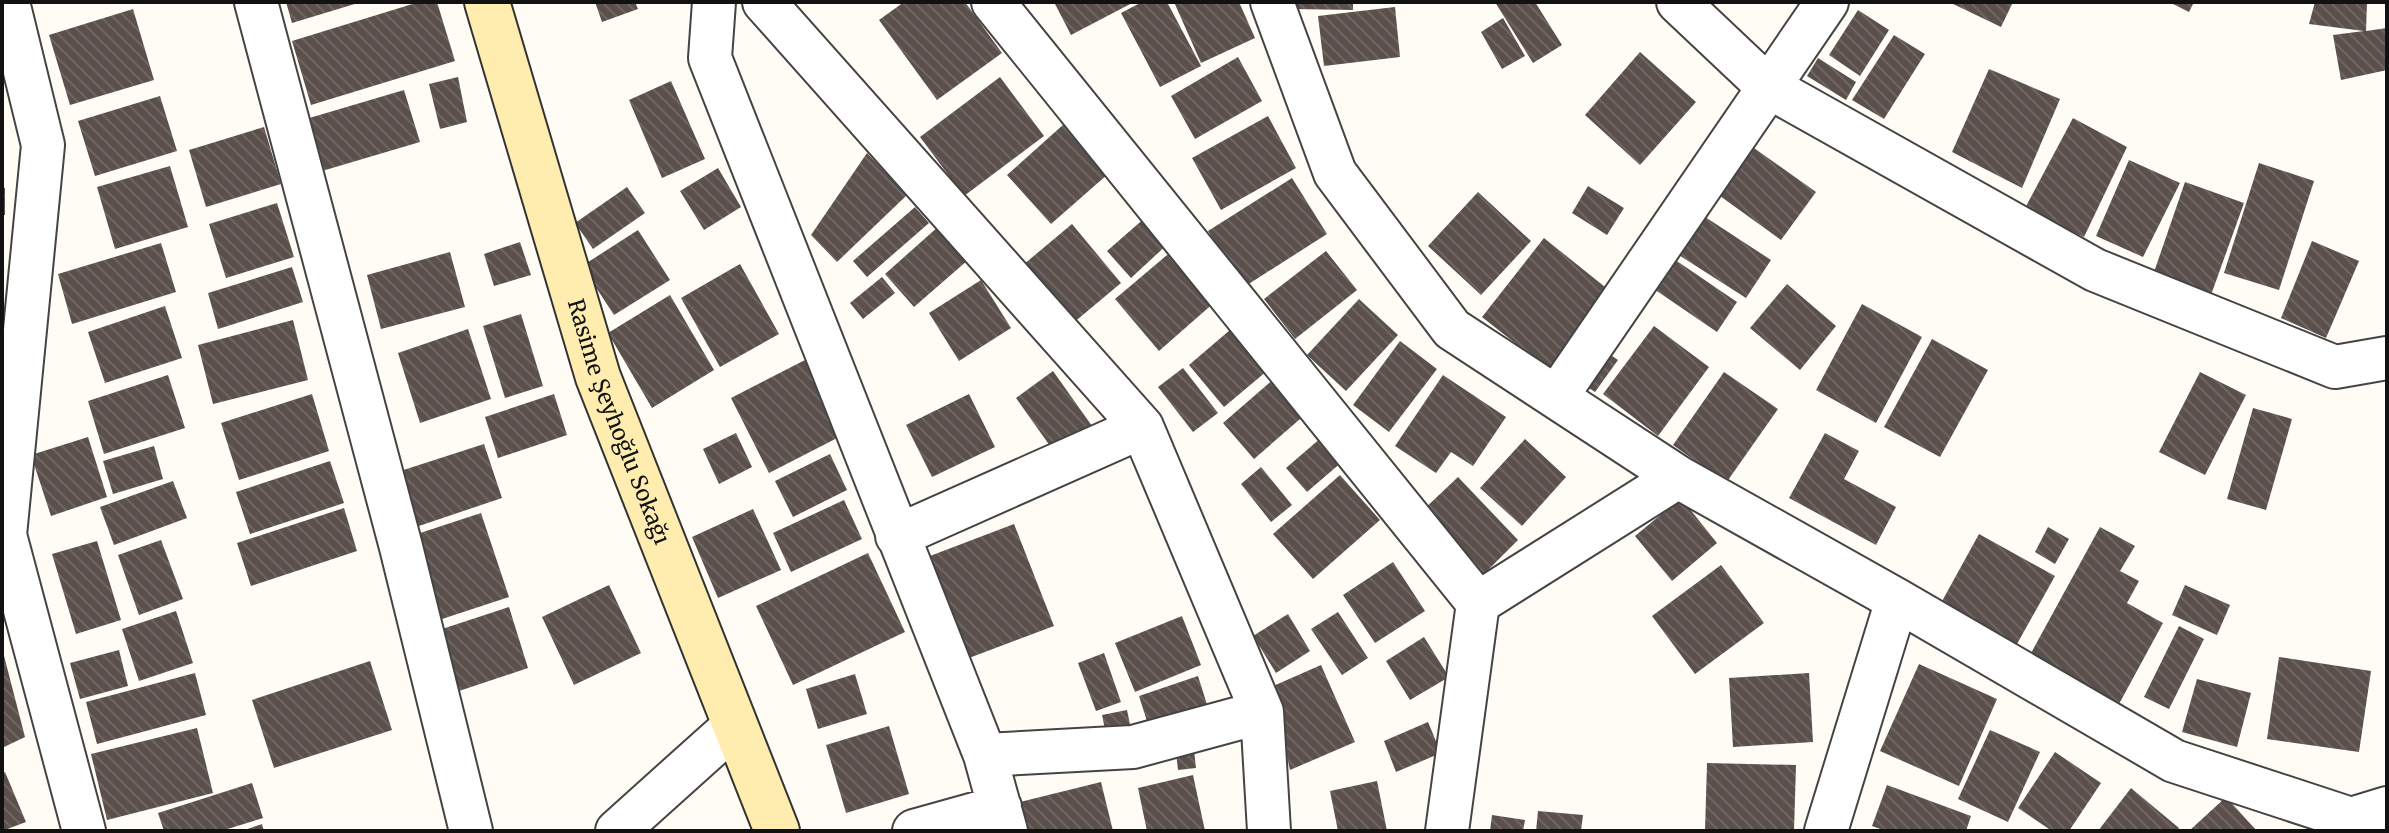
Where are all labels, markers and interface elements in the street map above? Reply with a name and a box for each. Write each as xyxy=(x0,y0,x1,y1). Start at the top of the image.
street label: Rasime Şeyhoğlu Sokağı xyxy=(562,296,677,548)

